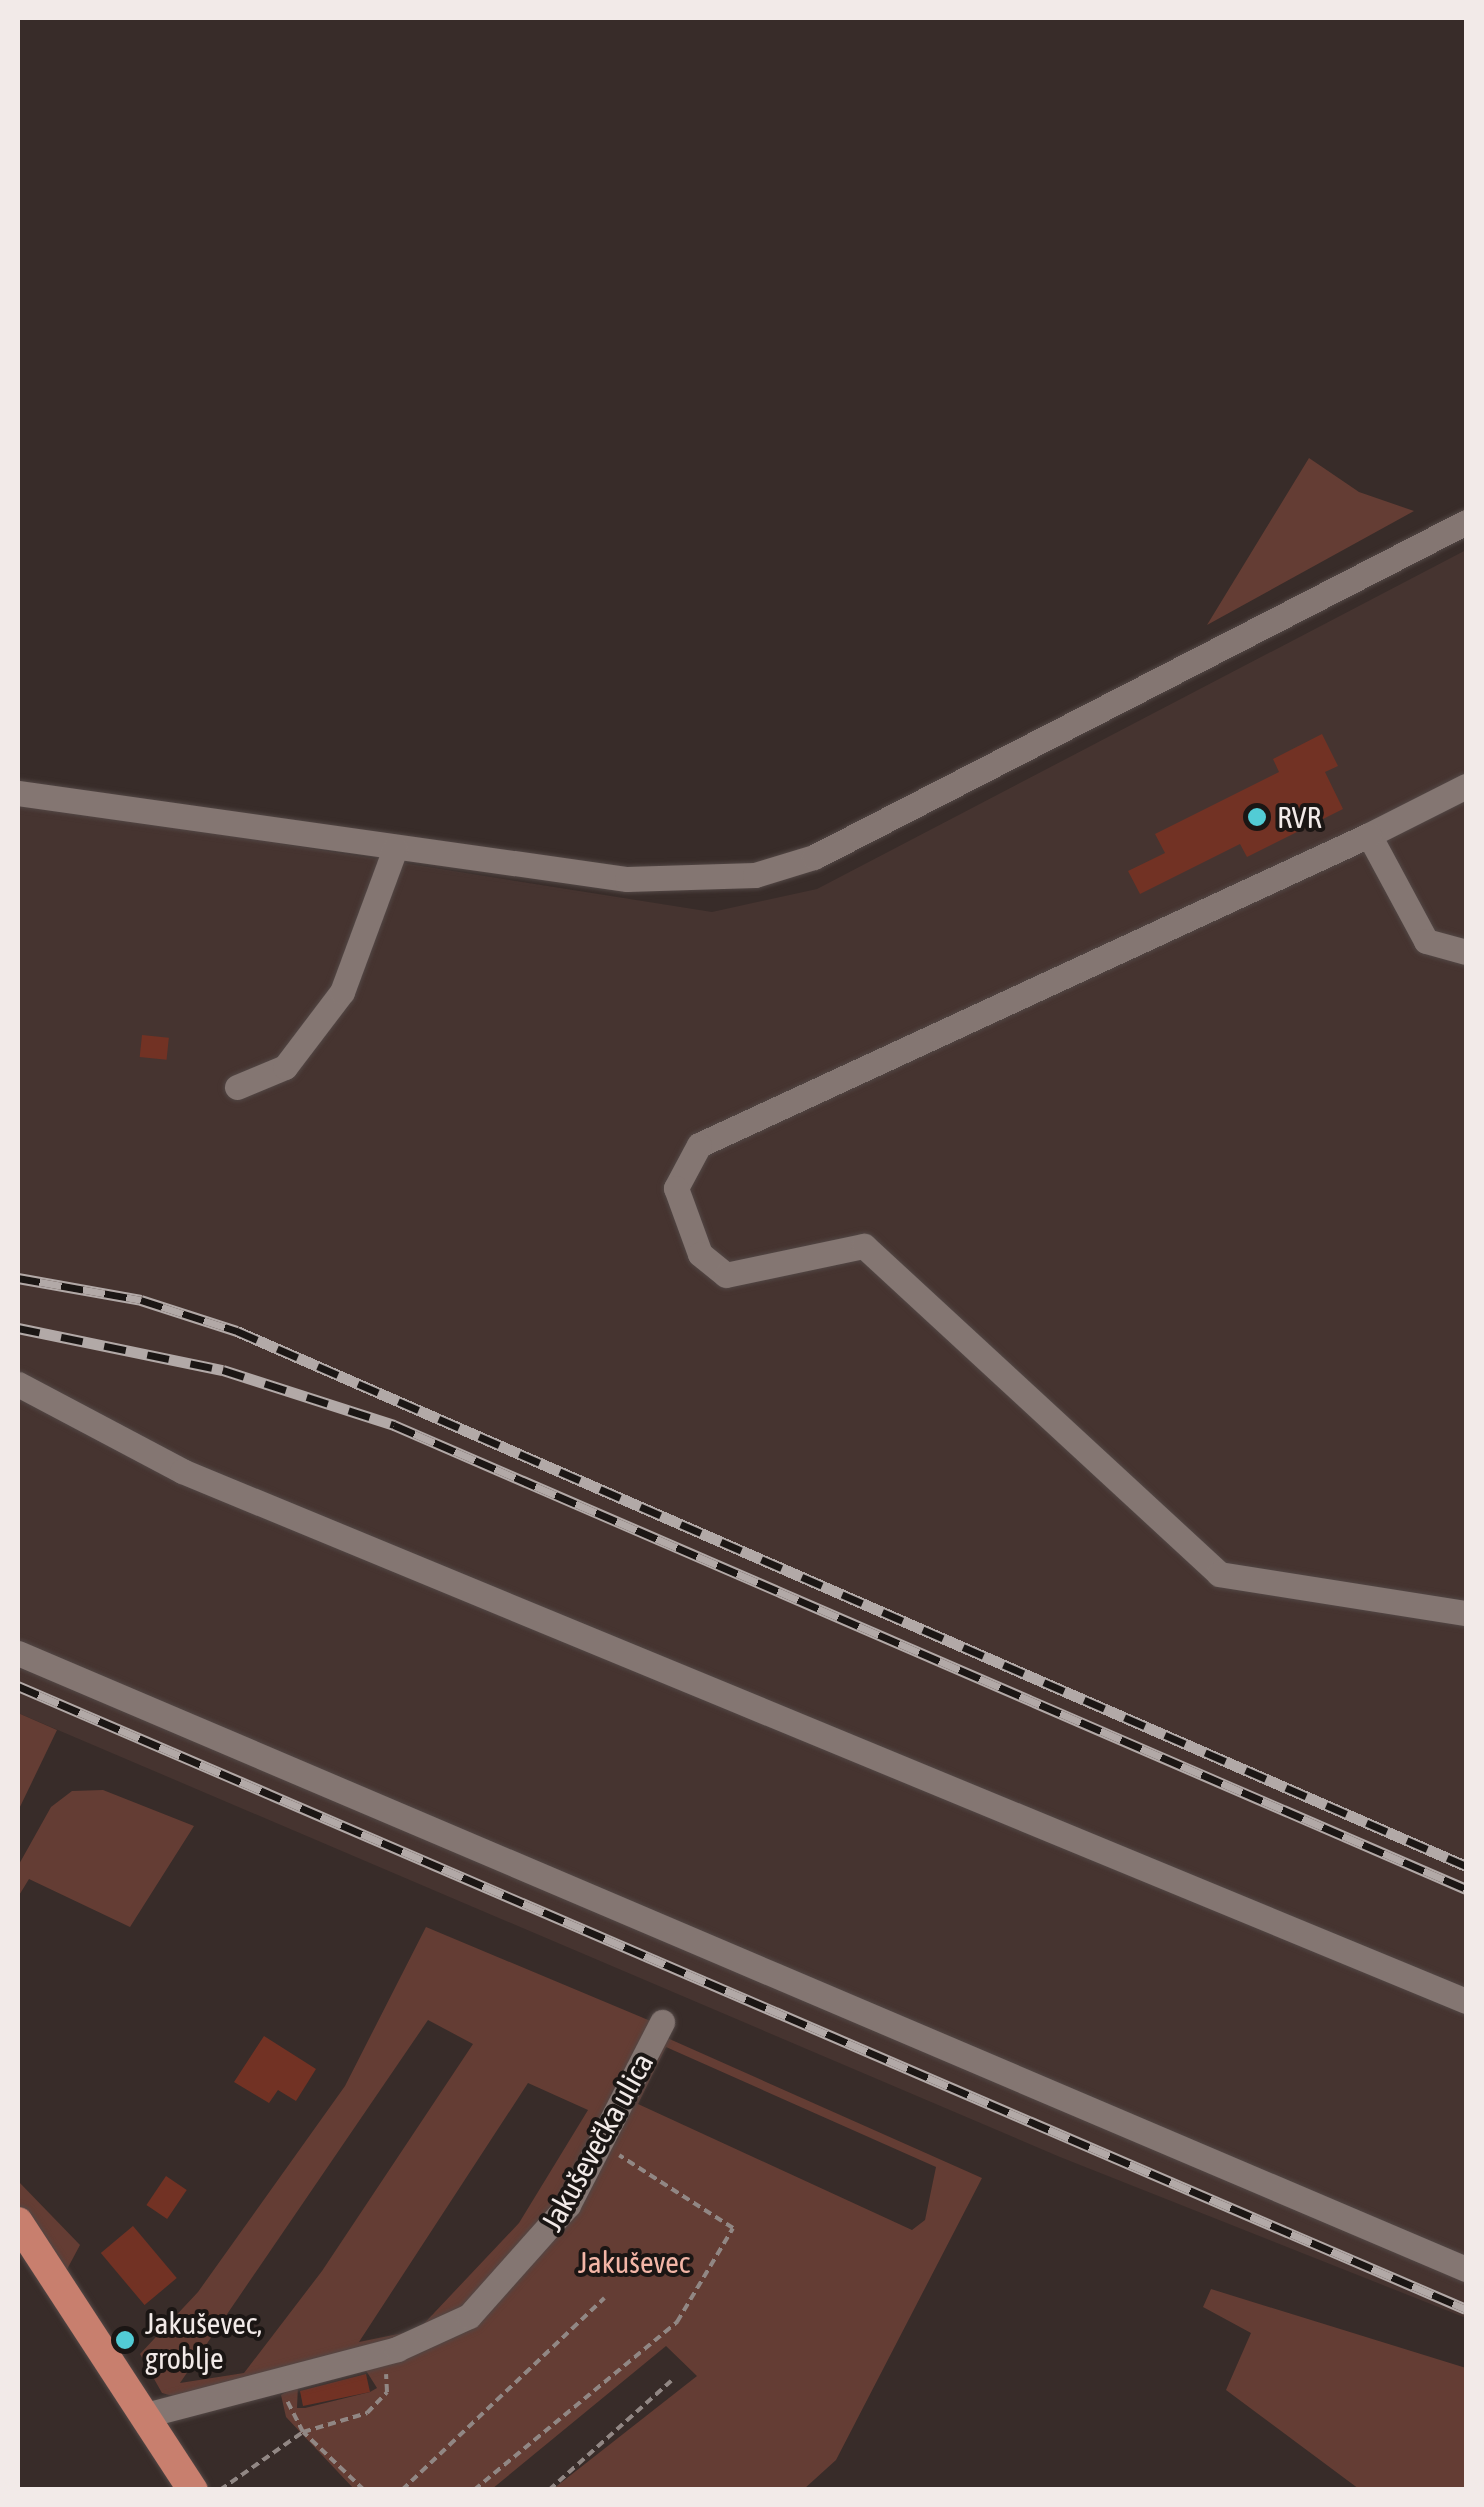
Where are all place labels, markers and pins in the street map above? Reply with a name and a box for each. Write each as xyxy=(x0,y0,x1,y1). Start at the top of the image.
place label: RVR xyxy=(1277,799,1321,835)
marker: RVR xyxy=(1246,806,1268,828)
place label: Jakuševec, groblje xyxy=(145,2305,262,2376)
marker: Jakuševec, groblje xyxy=(114,2329,136,2351)

